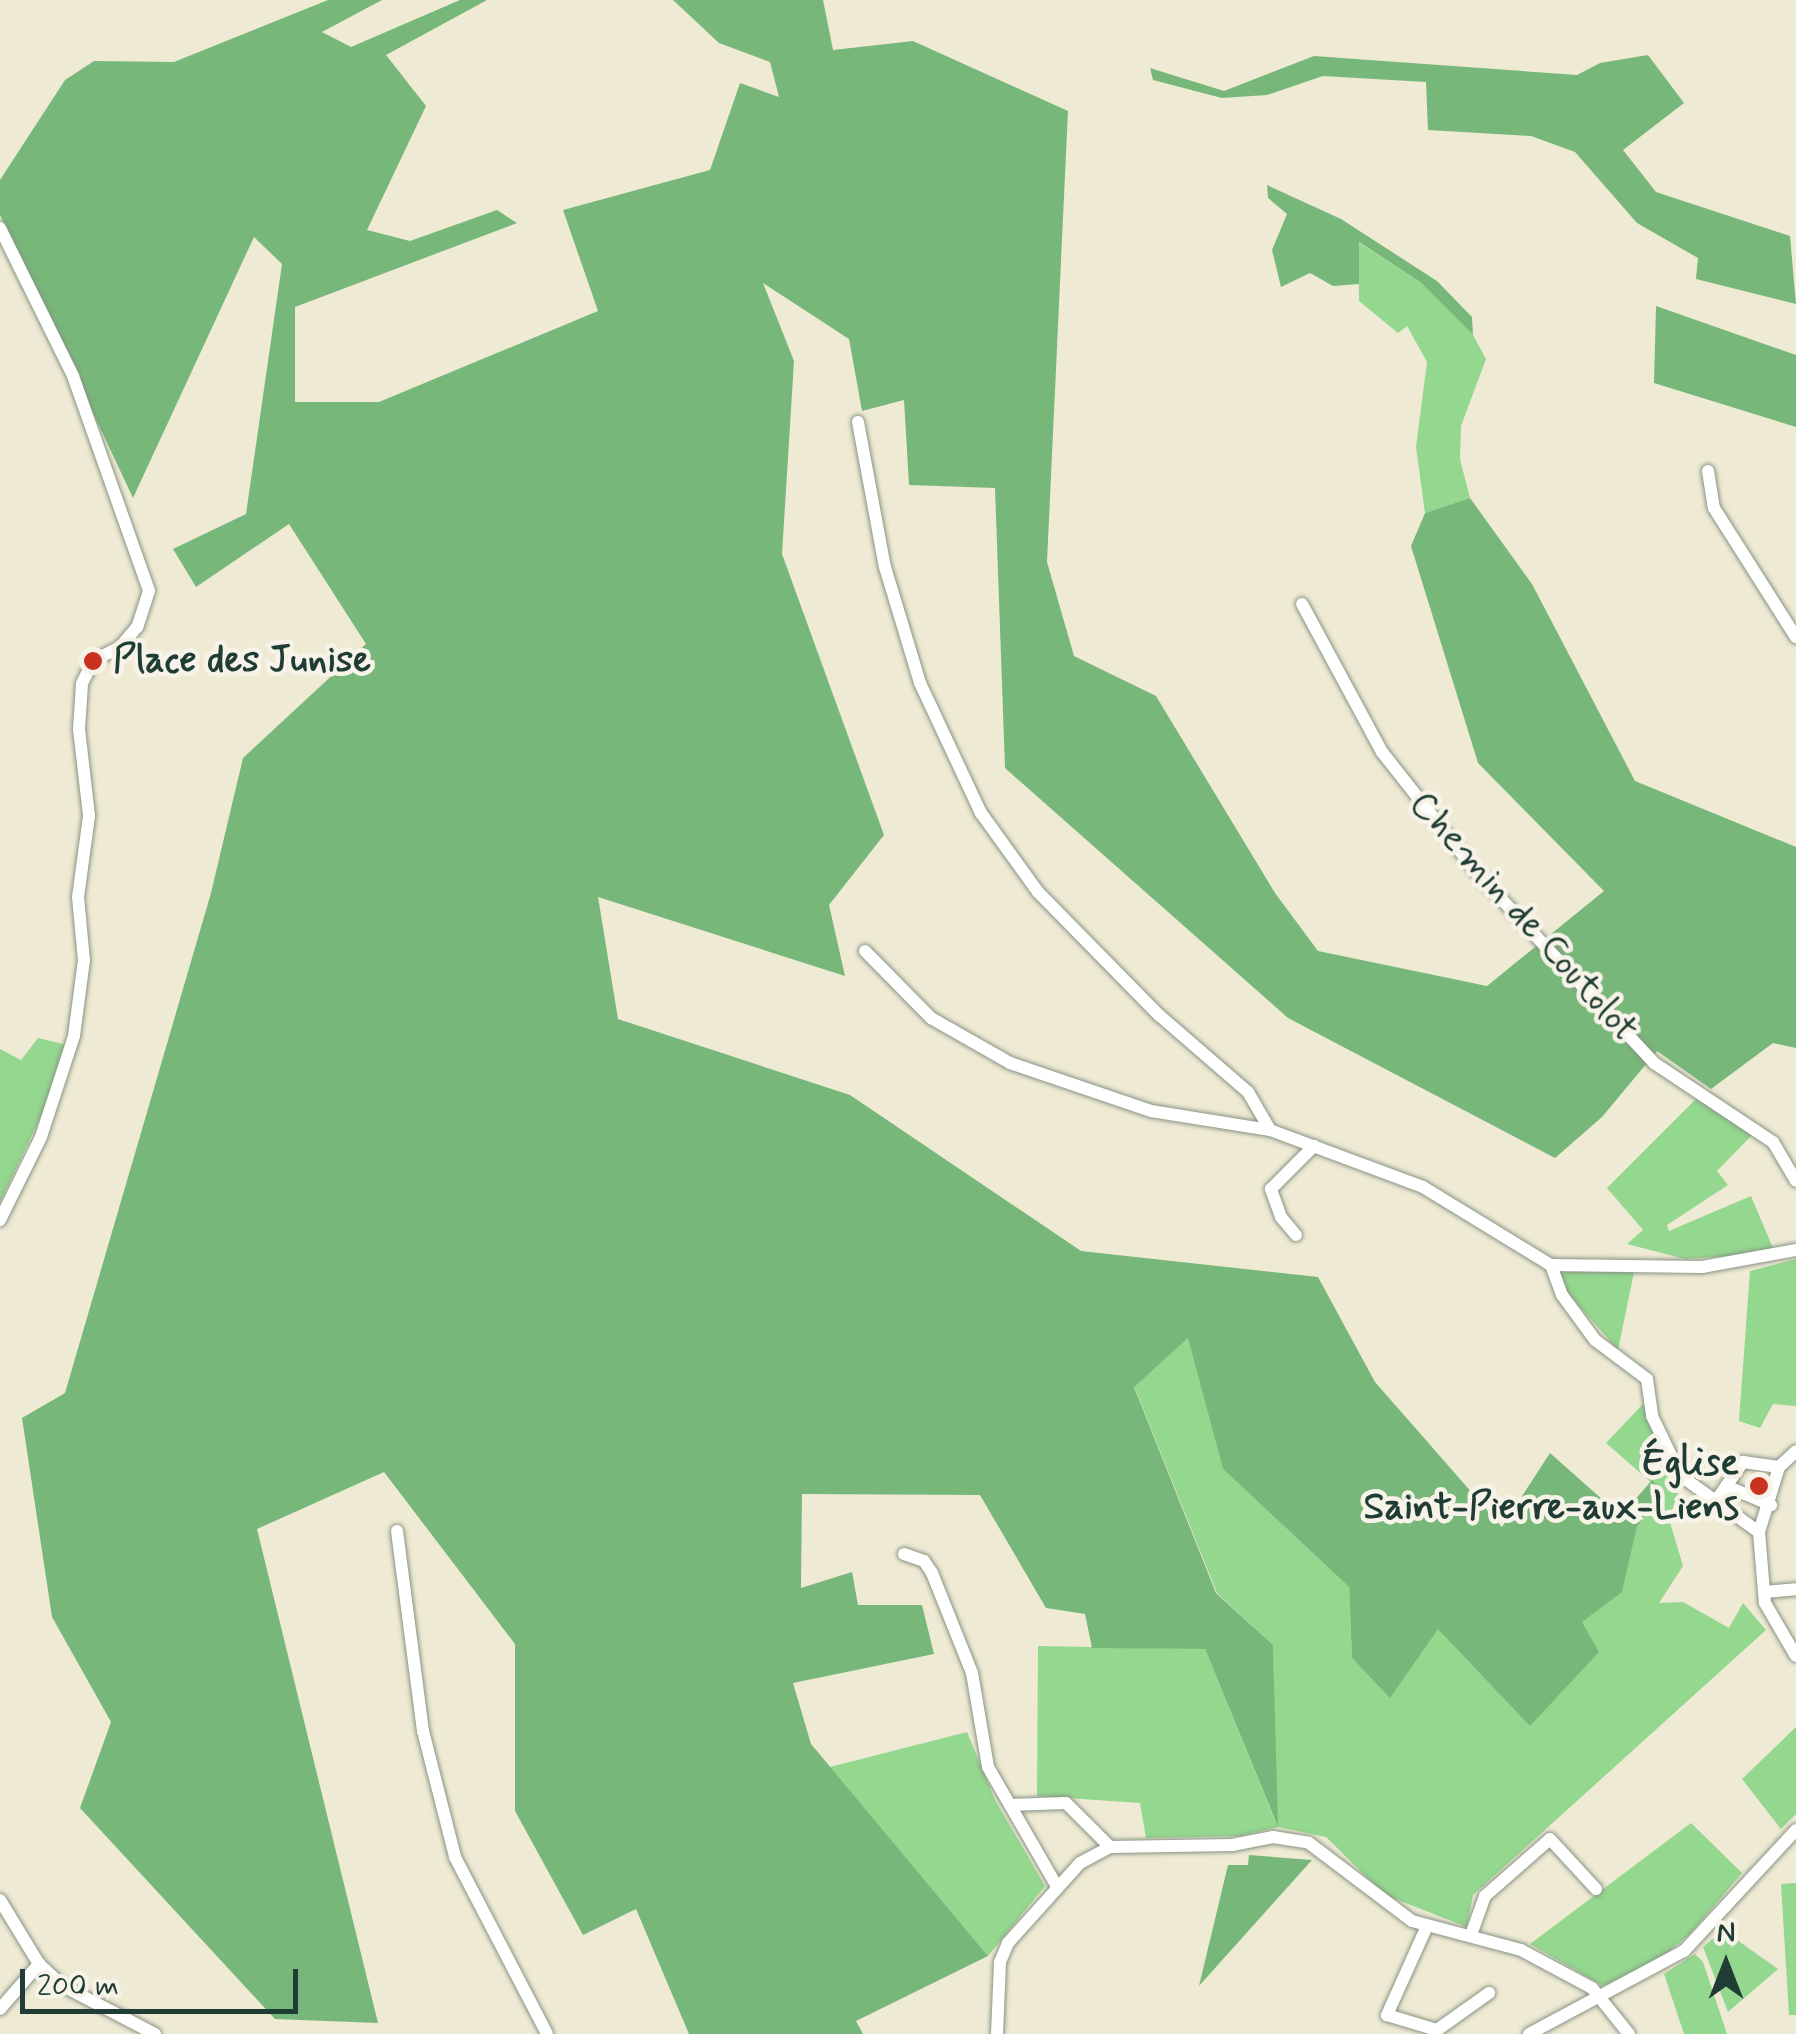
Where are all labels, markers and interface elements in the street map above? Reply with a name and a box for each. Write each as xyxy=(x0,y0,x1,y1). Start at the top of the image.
place label: Place des Junise xyxy=(113,638,373,684)
marker: Place des Junise xyxy=(82,650,104,672)
street label: Chemin de Coutolot xyxy=(1400,784,1646,1050)
place label: Église Saint-Pierre-aux-Liens xyxy=(1363,1441,1739,1530)
marker: Église Saint-Pierre-aux-Liens xyxy=(1748,1475,1770,1497)
north arrow xyxy=(1676,1914,1776,2014)
text: N xyxy=(1717,1915,1735,1952)
scale bar xyxy=(25,1949,302,2011)
text: 200 m xyxy=(37,1967,119,2006)

